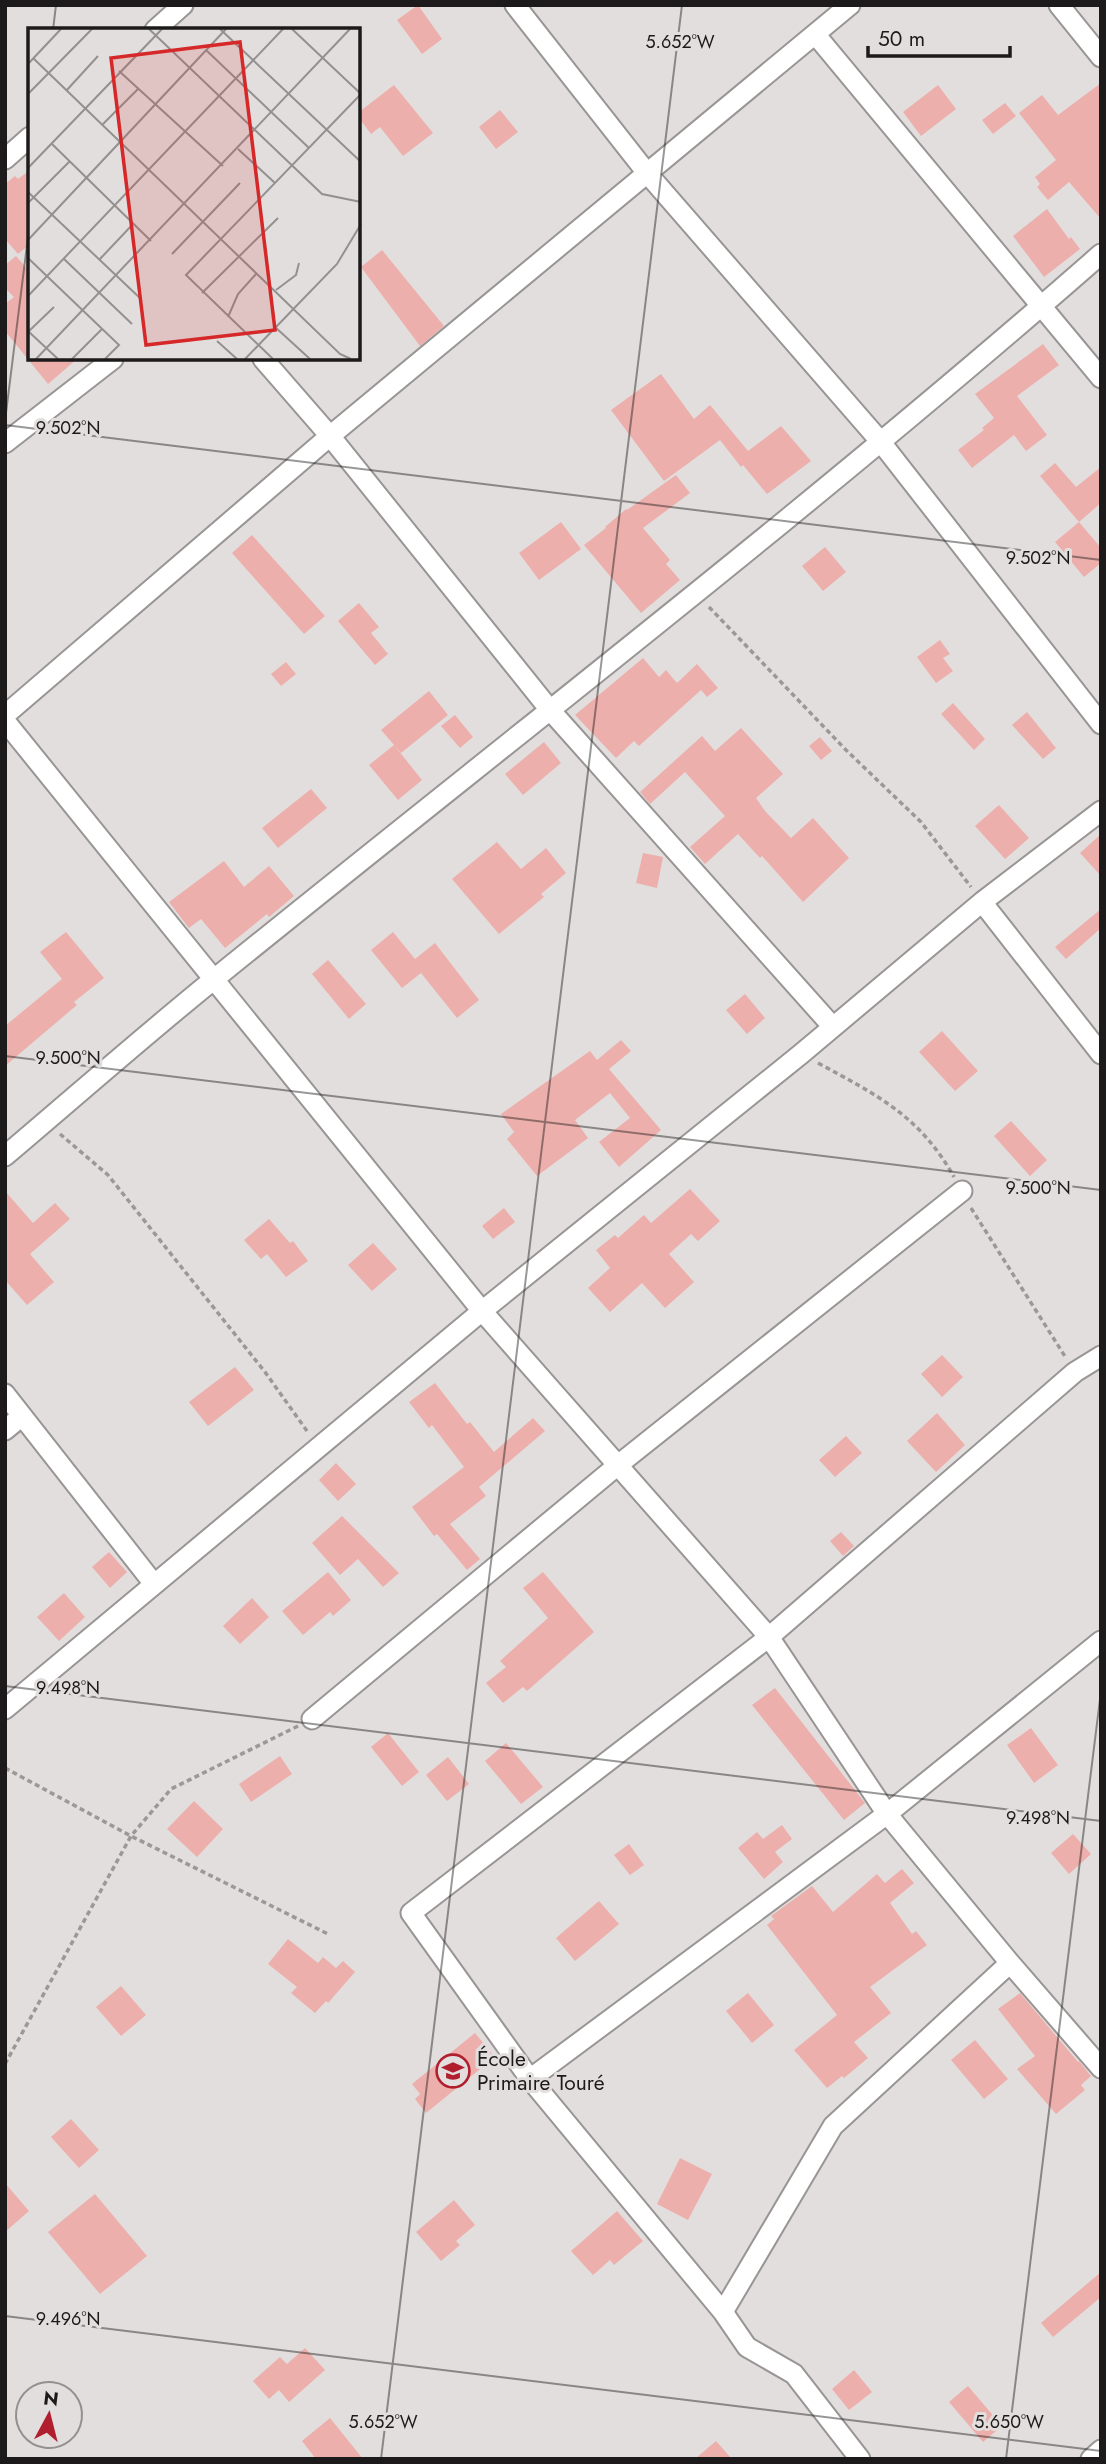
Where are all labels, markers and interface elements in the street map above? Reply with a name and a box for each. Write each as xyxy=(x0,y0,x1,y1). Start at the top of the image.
scale bar xyxy=(868,14,1010,58)
text: 50 m xyxy=(878,24,925,54)
inset map xyxy=(28,28,360,360)
text: 5.652°W xyxy=(645,29,715,55)
text: 9.502°N xyxy=(36,415,100,441)
text: 9.502°N xyxy=(1006,545,1070,571)
text: 9.500°N xyxy=(35,1045,101,1071)
text: 9.500°N xyxy=(1005,1175,1071,1201)
text: 9.498°N xyxy=(36,1675,100,1701)
text: 9.498°N xyxy=(1006,1805,1070,1831)
place label: École Primaire Touré xyxy=(477,2044,605,2098)
school or university icon: École Primaire Touré xyxy=(434,2052,472,2090)
text: 9.496°N xyxy=(36,2306,100,2332)
north arrow xyxy=(14,2380,84,2450)
text: N xyxy=(42,2384,60,2413)
text: 5.652°W xyxy=(348,2409,418,2435)
text: 5.650°W xyxy=(974,2409,1044,2435)

